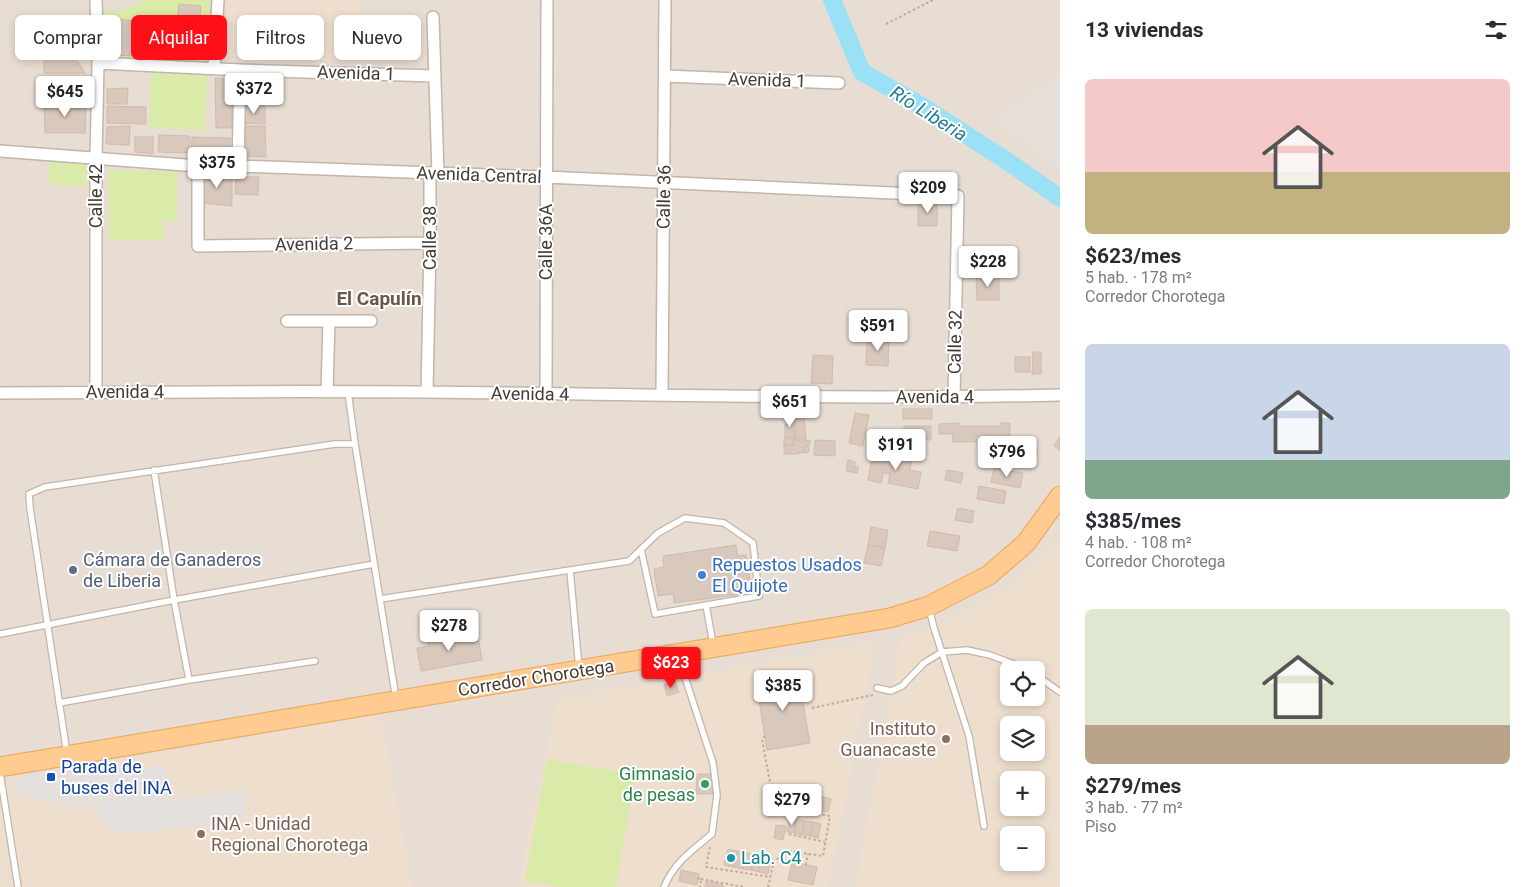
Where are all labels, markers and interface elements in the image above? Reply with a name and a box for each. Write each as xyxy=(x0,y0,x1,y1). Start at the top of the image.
chip: Comprar xyxy=(15,15,121,60)
chip: Alquilar xyxy=(131,15,227,60)
chip: Filtros xyxy=(237,15,324,60)
chip: Nuevo xyxy=(334,15,421,60)
icon: filters xyxy=(1482,16,1510,44)
text: 13 viviendas xyxy=(1085,18,1204,42)
street label: Avenida 1 xyxy=(317,61,396,84)
street label: Avenida 1 xyxy=(728,68,807,91)
pin: $372 xyxy=(224,72,284,115)
pin: $645 xyxy=(35,76,95,118)
text: $372 xyxy=(236,79,272,98)
water label: Río Liberia xyxy=(886,81,971,146)
text: $645 xyxy=(47,82,83,101)
icon: home xyxy=(1253,112,1343,202)
pin: $375 xyxy=(187,146,247,189)
text: $375 xyxy=(199,153,235,172)
street label: Avenida Central xyxy=(416,162,542,187)
street label: Calle 42 xyxy=(85,164,106,228)
street label: Calle 36 xyxy=(652,165,675,229)
pin: $209 xyxy=(898,172,958,214)
text: $209 xyxy=(910,178,946,197)
street label: Calle 36A xyxy=(535,204,556,280)
street label: Calle 38 xyxy=(419,206,440,270)
street label: Avenida 2 xyxy=(275,232,353,255)
text: $623/mes xyxy=(1085,244,1181,268)
pin: $228 xyxy=(958,246,1018,288)
text: $228 xyxy=(970,252,1006,271)
text: 5 hab. · 178 m² xyxy=(1085,268,1192,287)
district label: El Capulín xyxy=(336,287,422,310)
text: Corredor Chorotega xyxy=(1085,287,1225,306)
pin: $591 xyxy=(848,310,908,352)
street label: Calle 32 xyxy=(943,310,966,374)
text: $591 xyxy=(860,316,896,335)
icon: home xyxy=(1253,377,1343,467)
street label: Avenida 4 xyxy=(86,381,164,402)
street label: Avenida 4 xyxy=(491,382,569,405)
pin: $651 xyxy=(760,386,820,428)
street label: Avenida 4 xyxy=(896,386,974,407)
text: $651 xyxy=(772,392,808,411)
pin: $191 xyxy=(866,428,926,471)
text: $191 xyxy=(878,435,914,454)
pin: $796 xyxy=(977,436,1037,478)
text: $796 xyxy=(989,442,1025,461)
text: $385/mes xyxy=(1085,509,1181,533)
text: 4 hab. · 108 m² xyxy=(1085,533,1192,552)
place label: Cámara de Ganaderos de Liberia xyxy=(83,549,261,591)
text: Corredor Chorotega xyxy=(1085,552,1225,571)
place label: Repuestos Usados El Quijote xyxy=(712,554,862,596)
marker: Cámara de Ganaderos de Liberia xyxy=(67,564,79,576)
marker: Repuestos Usados El Quijote xyxy=(696,569,708,581)
pin: $278 xyxy=(419,610,479,652)
text: $278 xyxy=(431,616,467,635)
icon: home xyxy=(1253,642,1343,732)
pin: $623 xyxy=(641,646,701,689)
text: $623 xyxy=(653,653,689,672)
street label: Corredor Chorotega xyxy=(456,655,616,700)
map controls xyxy=(1000,661,1045,871)
button: locate xyxy=(1000,661,1045,706)
pin: $385 xyxy=(753,670,813,712)
text: $385 xyxy=(765,676,801,695)
button: layers xyxy=(1000,716,1045,761)
place label: Instituto Guanacaste xyxy=(840,718,936,760)
marker: Instituto Guanacaste xyxy=(940,733,952,745)
place label: Parada de buses del INA xyxy=(61,756,172,798)
place label: Gimnasio de pesas xyxy=(619,763,695,805)
marker: Parada de buses del INA xyxy=(45,771,57,783)
button: + xyxy=(1000,771,1045,816)
text: $279/mes xyxy=(1085,774,1181,798)
marker: Gimnasio de pesas xyxy=(699,778,711,790)
pin: $279 xyxy=(762,784,822,826)
text: $279 xyxy=(774,790,810,809)
text: 3 hab. · 77 m² xyxy=(1085,798,1183,817)
place label: INA - Unidad Regional Chorotega xyxy=(211,813,368,855)
text: Piso xyxy=(1085,817,1116,836)
button: − xyxy=(1000,826,1045,871)
marker: INA - Unidad Regional Chorotega xyxy=(195,828,207,840)
place label: Lab. C4 xyxy=(741,847,802,868)
marker: Lab. C4 xyxy=(725,852,737,864)

